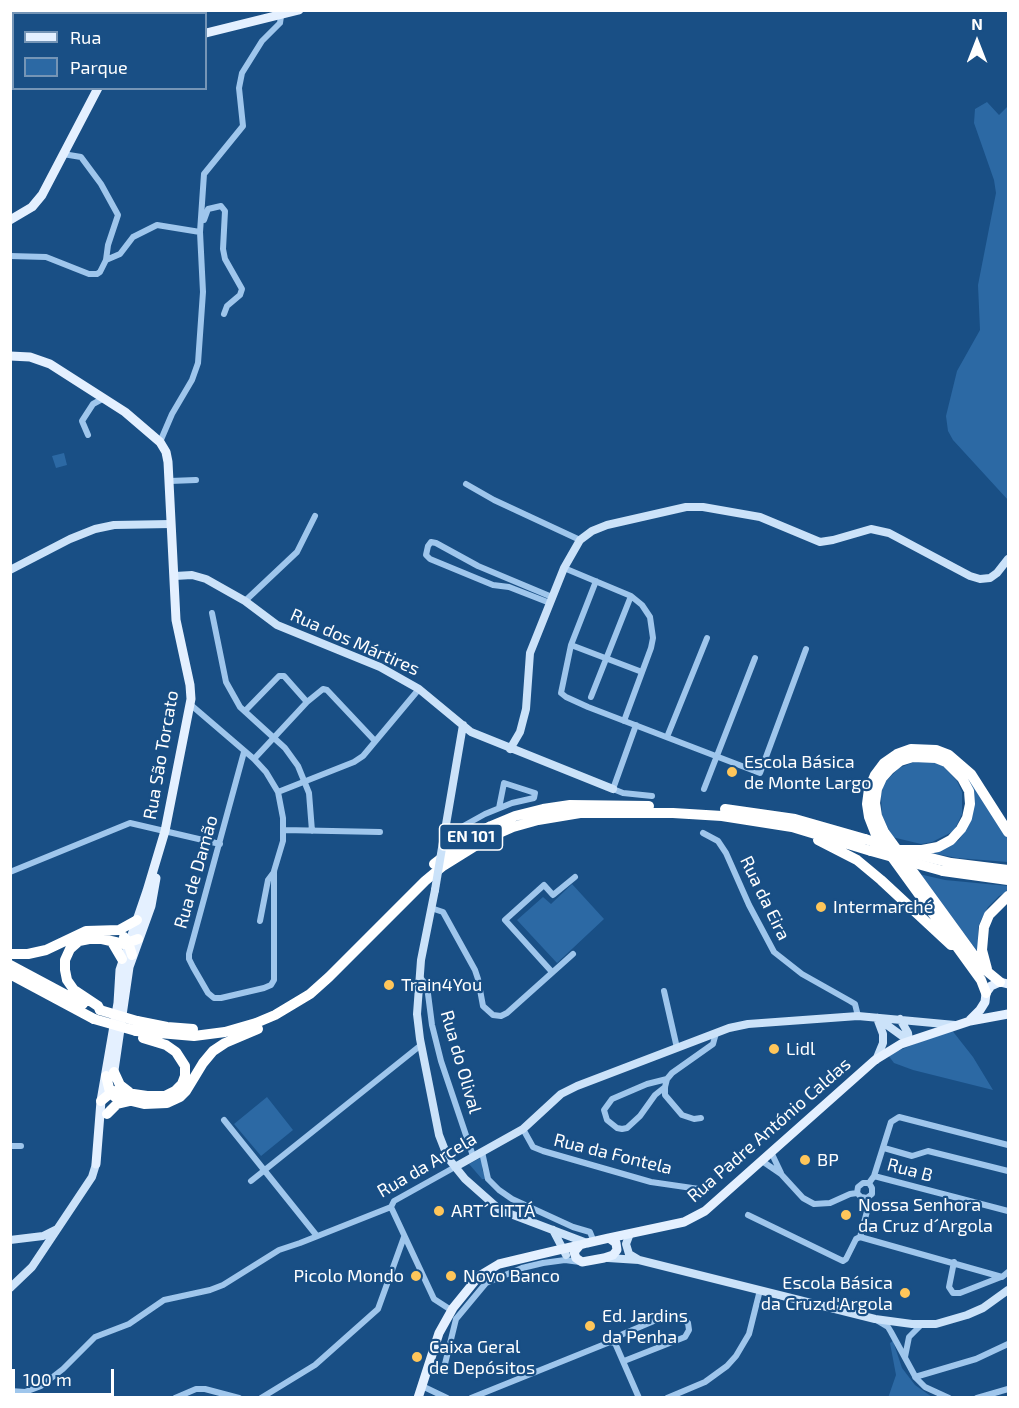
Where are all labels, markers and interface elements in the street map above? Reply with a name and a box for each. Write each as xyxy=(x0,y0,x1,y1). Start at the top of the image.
legend xyxy=(12,12,207,90)
north arrow xyxy=(947,12,1007,72)
text: N xyxy=(971,14,983,33)
text: Rua xyxy=(70,26,101,48)
text: Parque xyxy=(70,56,128,78)
street label: Rua dos Mártires xyxy=(287,604,423,680)
street label: Rua São Torcato xyxy=(139,689,183,821)
place label: Escola Básica de Monte Largo xyxy=(744,751,871,794)
marker: Escola Básica de Monte Largo xyxy=(725,765,739,779)
street label: Rua de Damão xyxy=(169,813,223,931)
road number: EN 101 xyxy=(440,824,502,850)
street label: Rua da Eira xyxy=(735,852,795,944)
place label: Intermarché xyxy=(833,896,933,918)
marker: Intermarché xyxy=(814,900,828,914)
place label: Train4You xyxy=(401,974,482,996)
marker: Train4You xyxy=(382,978,396,992)
street label: Rua do Olival xyxy=(436,1008,486,1116)
place label: Lidl xyxy=(786,1038,815,1060)
marker: Lidl xyxy=(767,1042,781,1056)
street label: Rua Padre António Caldas xyxy=(683,1053,855,1207)
street label: Rua da Arcela xyxy=(373,1128,481,1202)
street label: Rua da Fontela xyxy=(552,1129,674,1179)
place label: BP xyxy=(817,1149,839,1171)
marker: BP xyxy=(798,1153,812,1167)
street label: Rua B xyxy=(885,1154,935,1186)
place label: Nossa Senhora da Cruz d´Argola xyxy=(858,1194,993,1236)
place label: ART´CITTÁ xyxy=(451,1200,535,1222)
marker: ART´CITTÁ xyxy=(432,1204,446,1218)
marker: Nossa Senhora da Cruz d´Argola xyxy=(839,1208,853,1222)
place label: Picolo Mondo xyxy=(293,1265,404,1287)
place label: Novo Banco xyxy=(463,1265,560,1287)
marker: Picolo Mondo xyxy=(409,1269,423,1283)
marker: Novo Banco xyxy=(444,1269,458,1283)
place label: Escola Básica da Cruz d'Argola xyxy=(761,1272,893,1314)
marker: Escola Básica da Cruz d'Argola xyxy=(898,1286,912,1300)
place label: Ed. Jardins da Penha xyxy=(602,1305,688,1348)
marker: Ed. Jardins da Penha xyxy=(583,1319,597,1333)
place label: Caixa Geral de Depósitos xyxy=(429,1336,535,1378)
marker: Caixa Geral de Depósitos xyxy=(410,1350,424,1364)
scale bar xyxy=(15,1357,117,1395)
text: 100 m xyxy=(23,1368,72,1390)

